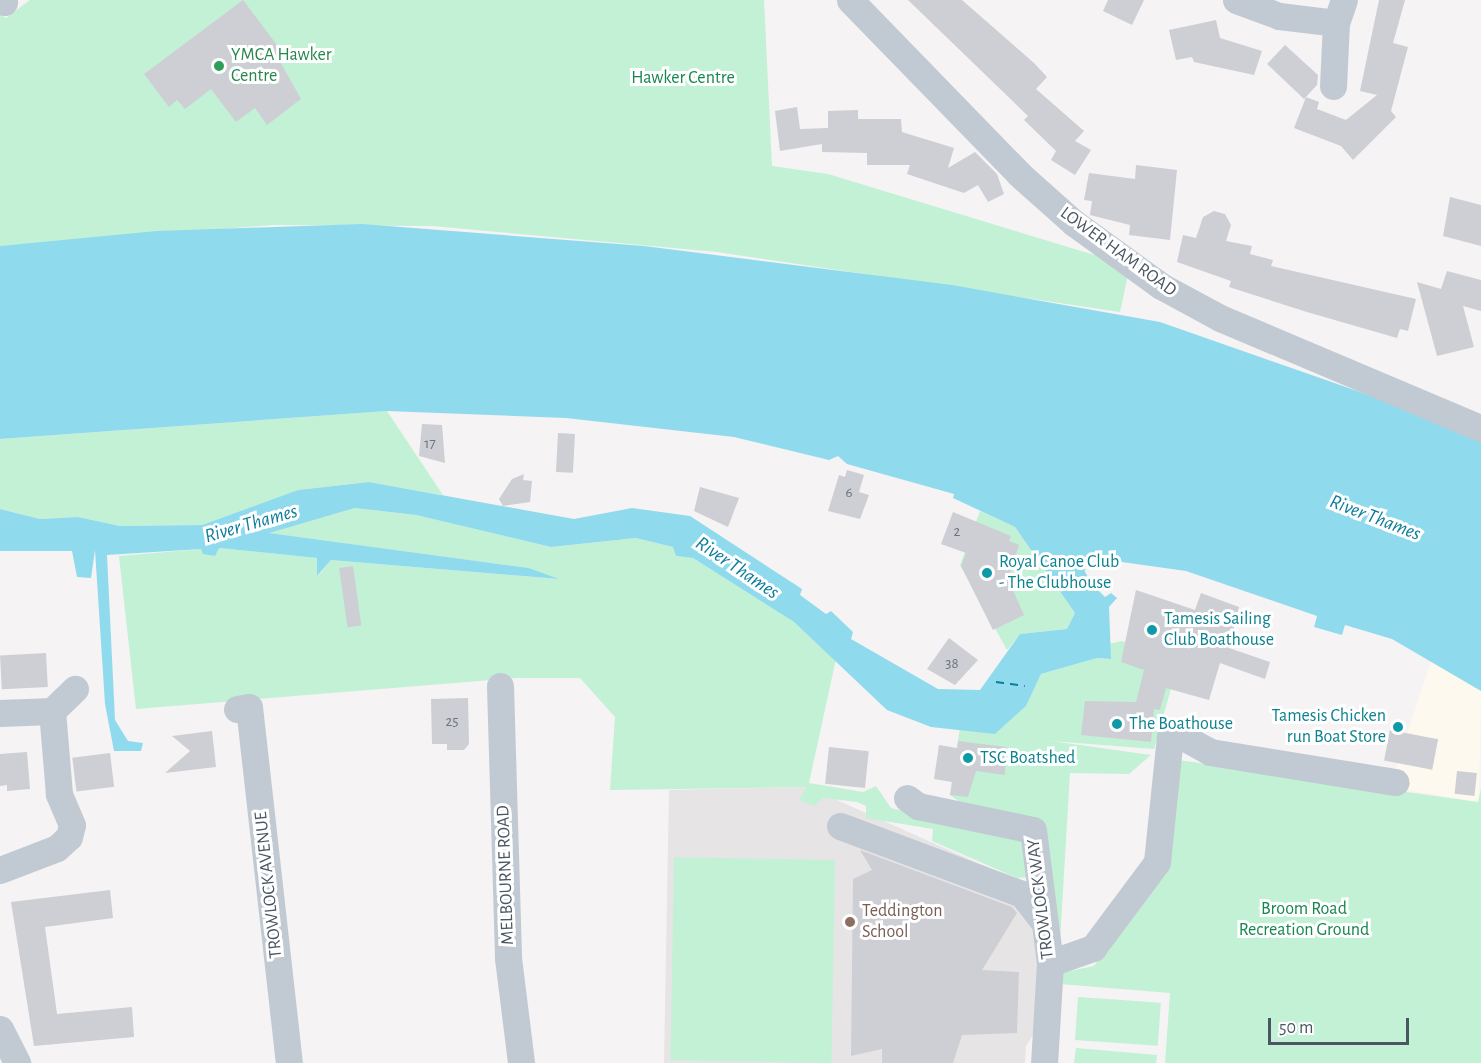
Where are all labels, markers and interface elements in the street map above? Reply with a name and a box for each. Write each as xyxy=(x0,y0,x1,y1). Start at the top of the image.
place label: YMCA Hawker Centre xyxy=(231,45,332,88)
marker: YMCA Hawker Centre xyxy=(212,59,226,73)
park label: Hawker Centre xyxy=(631,67,735,89)
street label: LOWER HAM ROAD xyxy=(1056,203,1180,301)
house number: 17 xyxy=(424,435,436,453)
house number: 6 xyxy=(845,484,853,502)
water label: River Thames xyxy=(1326,490,1424,546)
water label: River Thames xyxy=(202,499,300,549)
house number: 2 xyxy=(954,523,960,541)
water label: River Thames xyxy=(691,531,783,605)
place label: Royal Canoe Club - The Clubhouse xyxy=(999,552,1119,594)
marker: Royal Canoe Club - The Clubhouse xyxy=(980,566,994,580)
place label: Tamesis Sailing Club Boathouse xyxy=(1164,609,1274,652)
marker: Tamesis Sailing Club Boathouse xyxy=(1145,623,1159,637)
house number: 38 xyxy=(945,655,959,673)
place label: Tamesis Chicken run Boat Store xyxy=(1271,706,1386,748)
house number: 25 xyxy=(445,713,459,731)
place label: The Boathouse xyxy=(1129,713,1233,735)
marker: The Boathouse xyxy=(1110,717,1124,731)
marker: Tamesis Chicken run Boat Store xyxy=(1391,720,1405,734)
place label: TSC Boatshed xyxy=(980,747,1075,769)
marker: TSC Boatshed xyxy=(961,751,975,765)
street label: MELBOURNE ROAD xyxy=(493,805,519,945)
street label: TROWLOCK AVENUE xyxy=(251,811,287,959)
street label: TROWLOCK WAY xyxy=(1023,838,1059,960)
park label: Broom Road Recreation Ground xyxy=(1239,899,1369,942)
place label: Teddington School xyxy=(862,901,942,944)
marker: Teddington School xyxy=(843,915,857,929)
scale bar xyxy=(1271,1006,1412,1044)
text: 50 m xyxy=(1279,1019,1313,1037)

